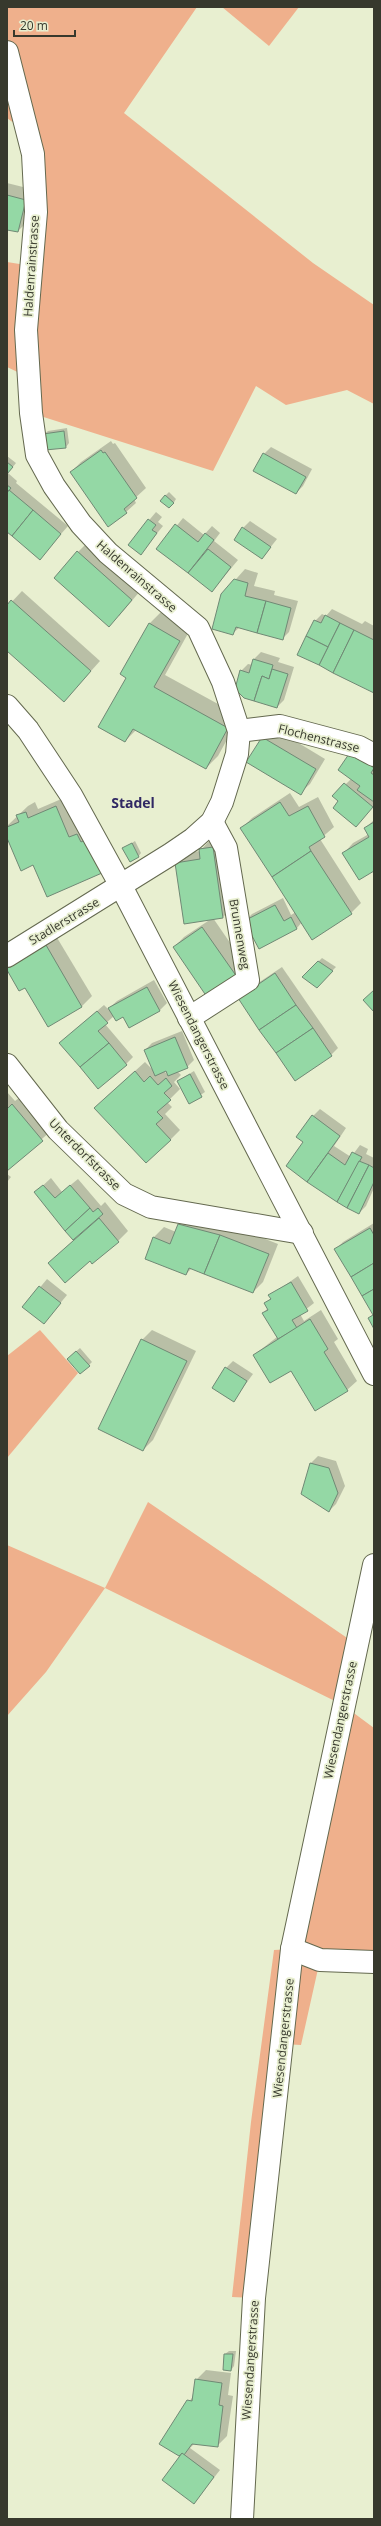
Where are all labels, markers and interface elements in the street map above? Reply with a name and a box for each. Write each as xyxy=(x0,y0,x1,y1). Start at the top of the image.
scale bar xyxy=(14,12,75,38)
text: 20 m xyxy=(20,17,48,34)
street label: Haldenrainstrasse xyxy=(19,214,43,317)
street label: Haldenrainstrasse xyxy=(93,536,181,616)
street label: Flochenstrasse xyxy=(276,720,362,756)
district label: Stadel xyxy=(111,793,155,812)
street label: Stadlerstrasse xyxy=(26,893,103,949)
street label: Brunnenweg xyxy=(225,897,255,971)
street label: Wiesendangerstrasse xyxy=(164,978,234,1093)
street label: Unterdorfstrasse xyxy=(45,1114,125,1194)
street label: Wiesendangerstrasse xyxy=(319,1659,361,1780)
street label: Wiesendangerstrasse xyxy=(268,1977,298,2099)
street label: Wiesendangerstrasse xyxy=(237,2299,263,2420)

